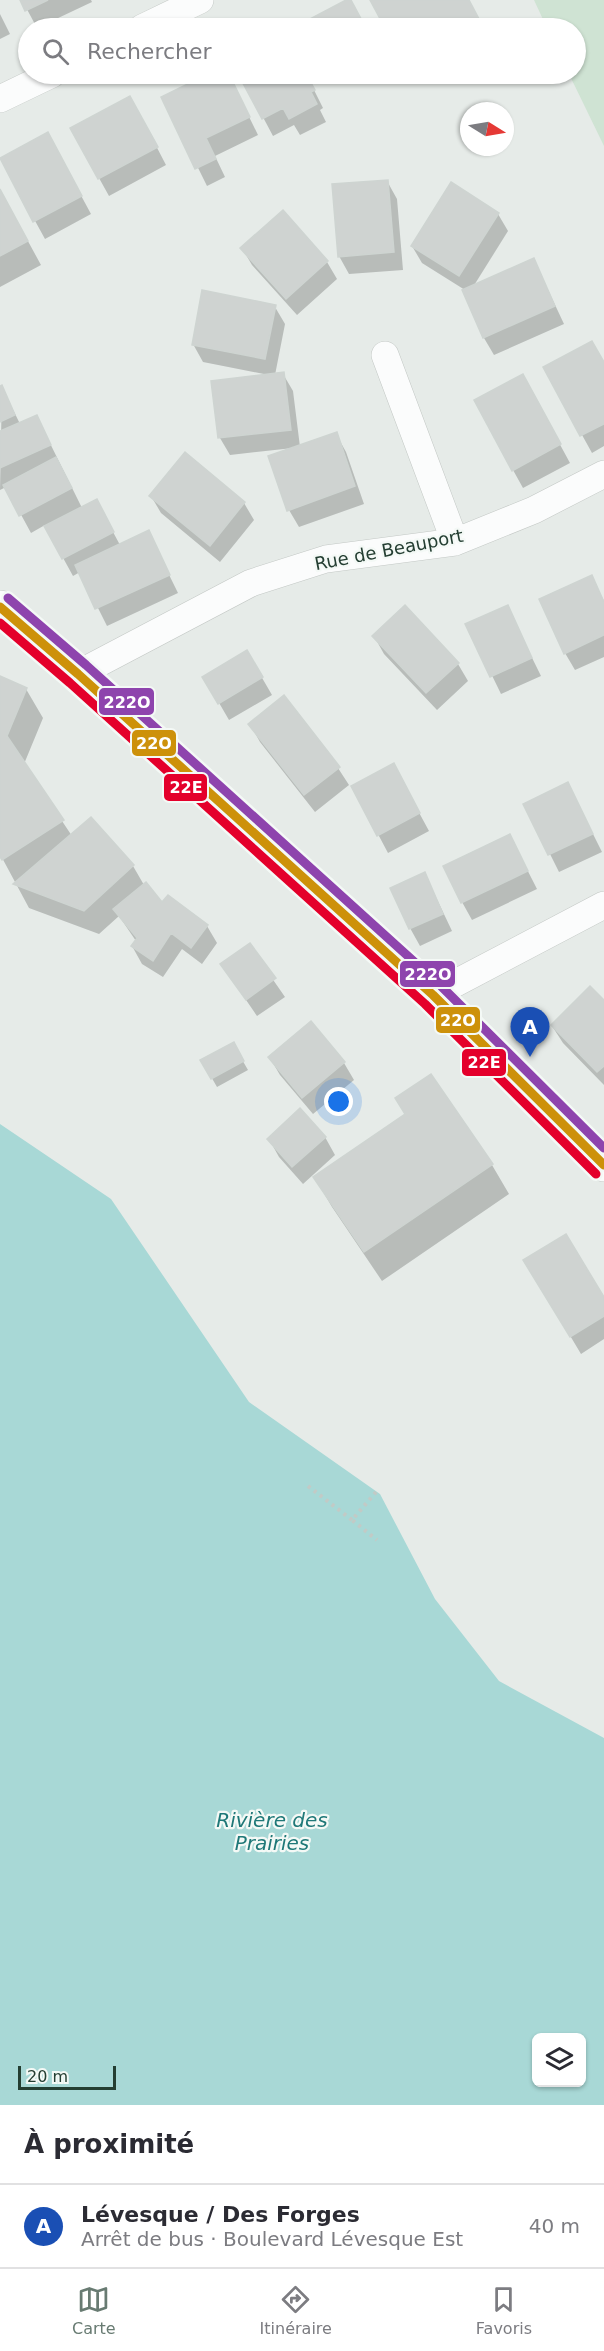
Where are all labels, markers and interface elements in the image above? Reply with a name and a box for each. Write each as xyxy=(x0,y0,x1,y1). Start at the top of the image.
search box xyxy=(18,18,586,84)
icon: search xyxy=(39,35,72,68)
text: Rechercher xyxy=(87,39,212,64)
north arrow xyxy=(460,102,514,156)
street label: Rue de Beauport xyxy=(313,525,465,574)
line badge: 222O xyxy=(98,687,155,716)
text: 222O xyxy=(104,693,151,712)
line badge: 22O xyxy=(131,729,177,757)
text: 22O xyxy=(136,734,172,753)
line badge: 22E xyxy=(163,773,208,802)
text: 22E xyxy=(169,778,203,797)
line badge: 222O xyxy=(399,960,456,988)
text: 222O xyxy=(405,965,452,984)
line badge: 22O xyxy=(435,1006,481,1034)
pin: A xyxy=(510,1008,550,1057)
text: 22O xyxy=(440,1011,476,1030)
line badge: 22E xyxy=(461,1048,507,1077)
text: 22E xyxy=(467,1053,501,1072)
your location xyxy=(324,1087,353,1116)
water label: Rivière des Prairies xyxy=(216,1808,328,1855)
map controls xyxy=(532,2033,586,2087)
button: layers xyxy=(532,2033,586,2087)
scale bar xyxy=(18,2063,116,2090)
text: 20 m xyxy=(27,2067,68,2086)
text: À proximité xyxy=(24,2129,194,2159)
text: Lévesque / Des Forges xyxy=(81,2202,360,2227)
text: A xyxy=(36,2214,51,2238)
text: 40 m xyxy=(529,2214,580,2238)
text: Arrêt de bus · Boulevard Lévesque Est xyxy=(81,2227,463,2251)
tab: Carte xyxy=(72,2283,116,2338)
tab: Itinéraire xyxy=(260,2283,332,2338)
tab: Favoris xyxy=(476,2283,532,2338)

